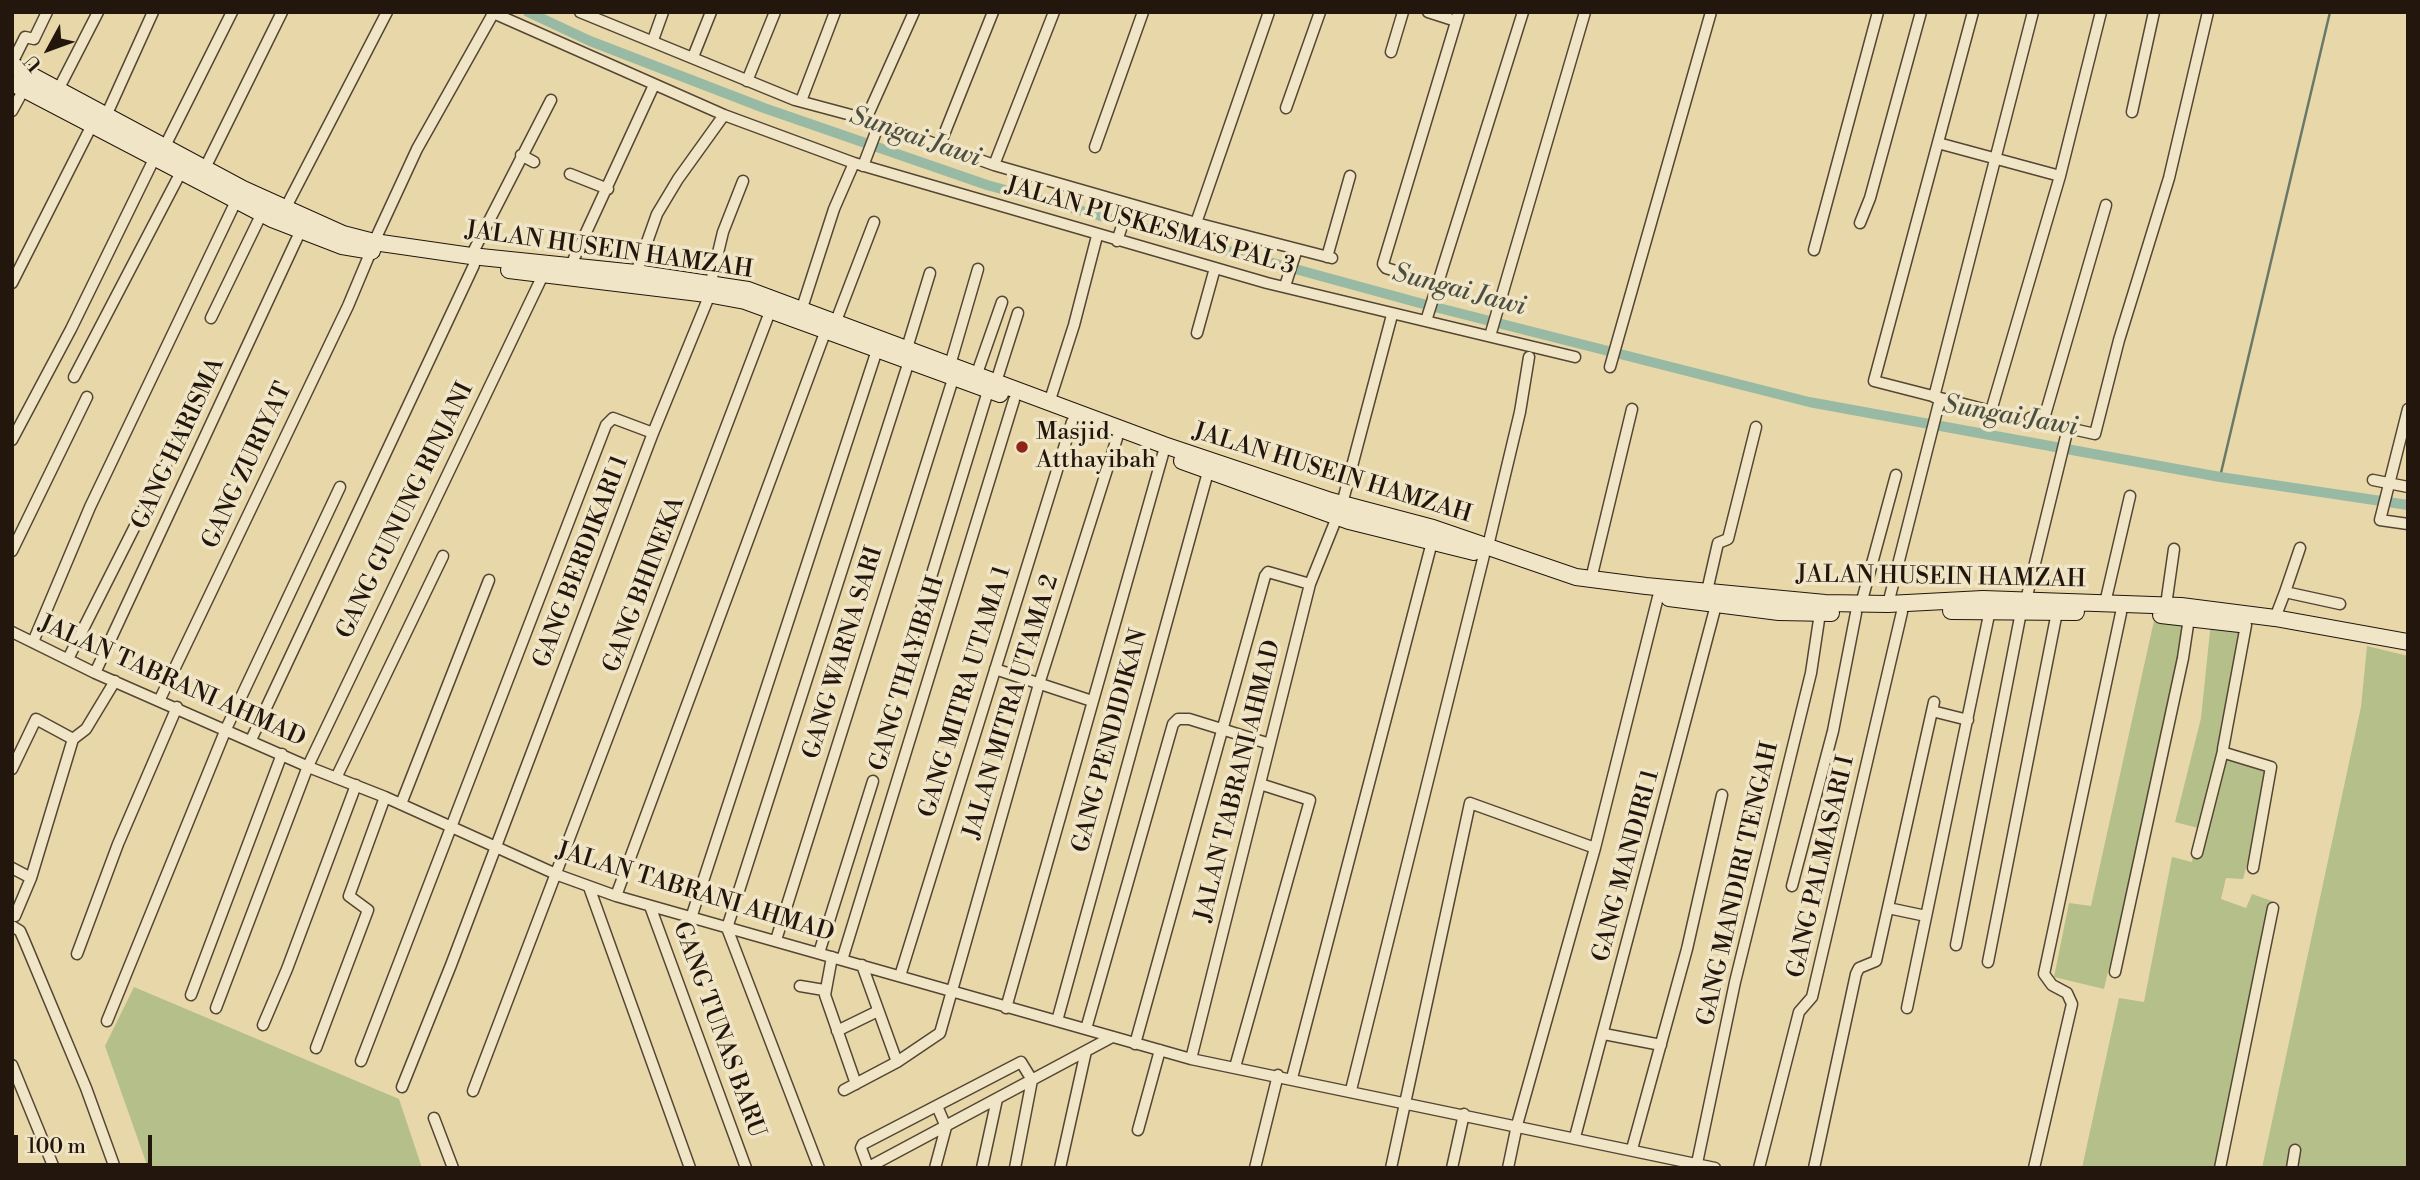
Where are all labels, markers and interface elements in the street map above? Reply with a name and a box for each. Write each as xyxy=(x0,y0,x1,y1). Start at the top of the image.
north arrow xyxy=(14,14,84,84)
text: U xyxy=(19,49,47,76)
water label: Sungai Jawi xyxy=(845,101,985,175)
street label: JALAN PUSKESMAS PAL 3 xyxy=(1002,172,1298,282)
street label: JALAN HUSEIN HAMZAH xyxy=(464,217,754,285)
water label: Sungai Jawi xyxy=(1389,258,1529,324)
street label: GANG HARISMA xyxy=(127,354,231,534)
street label: GANG ZURIYAT xyxy=(197,378,299,554)
street label: GANG GUNUNG RINJANI xyxy=(331,378,481,644)
water label: Sungai Jawi xyxy=(1940,390,2080,444)
street label: JALAN HUSEIN HAMZAH xyxy=(1189,418,1475,530)
place label: Masjid Atthayibah xyxy=(1036,419,1156,475)
marker: Masjid Atthayibah xyxy=(1014,439,1030,455)
street label: GANG BERDIKARI 1 xyxy=(528,452,636,672)
street label: GANG BHINEKA xyxy=(598,493,692,677)
street label: GANG WARNA SARI xyxy=(798,543,890,763)
street label: JALAN HUSEIN HAMZAH xyxy=(1796,561,2086,595)
street label: GANG MITRA UTAMA 1 xyxy=(914,563,1018,821)
street label: JALAN MITRA UTAMA 2 xyxy=(958,572,1066,842)
street label: GANG THAYIBAH xyxy=(865,573,951,775)
street label: JALAN TABRANI AHMAD xyxy=(34,610,310,754)
street label: GANG PENDIDIKAN xyxy=(1067,626,1155,856)
street label: JALAN TABRANI AHMAD xyxy=(1190,637,1288,925)
street label: GANG MANDIRI TENGAH xyxy=(1692,739,1786,1029)
street label: GANG PALMASARI I xyxy=(1782,753,1862,981)
street label: GANG MANDIRI 1 xyxy=(1588,767,1666,965)
street label: JALAN TABRANI AHMAD xyxy=(553,837,837,949)
street label: GANG TUNAS BARU xyxy=(666,918,770,1142)
scale bar xyxy=(18,1120,156,1164)
text: 100 m xyxy=(27,1134,86,1160)

